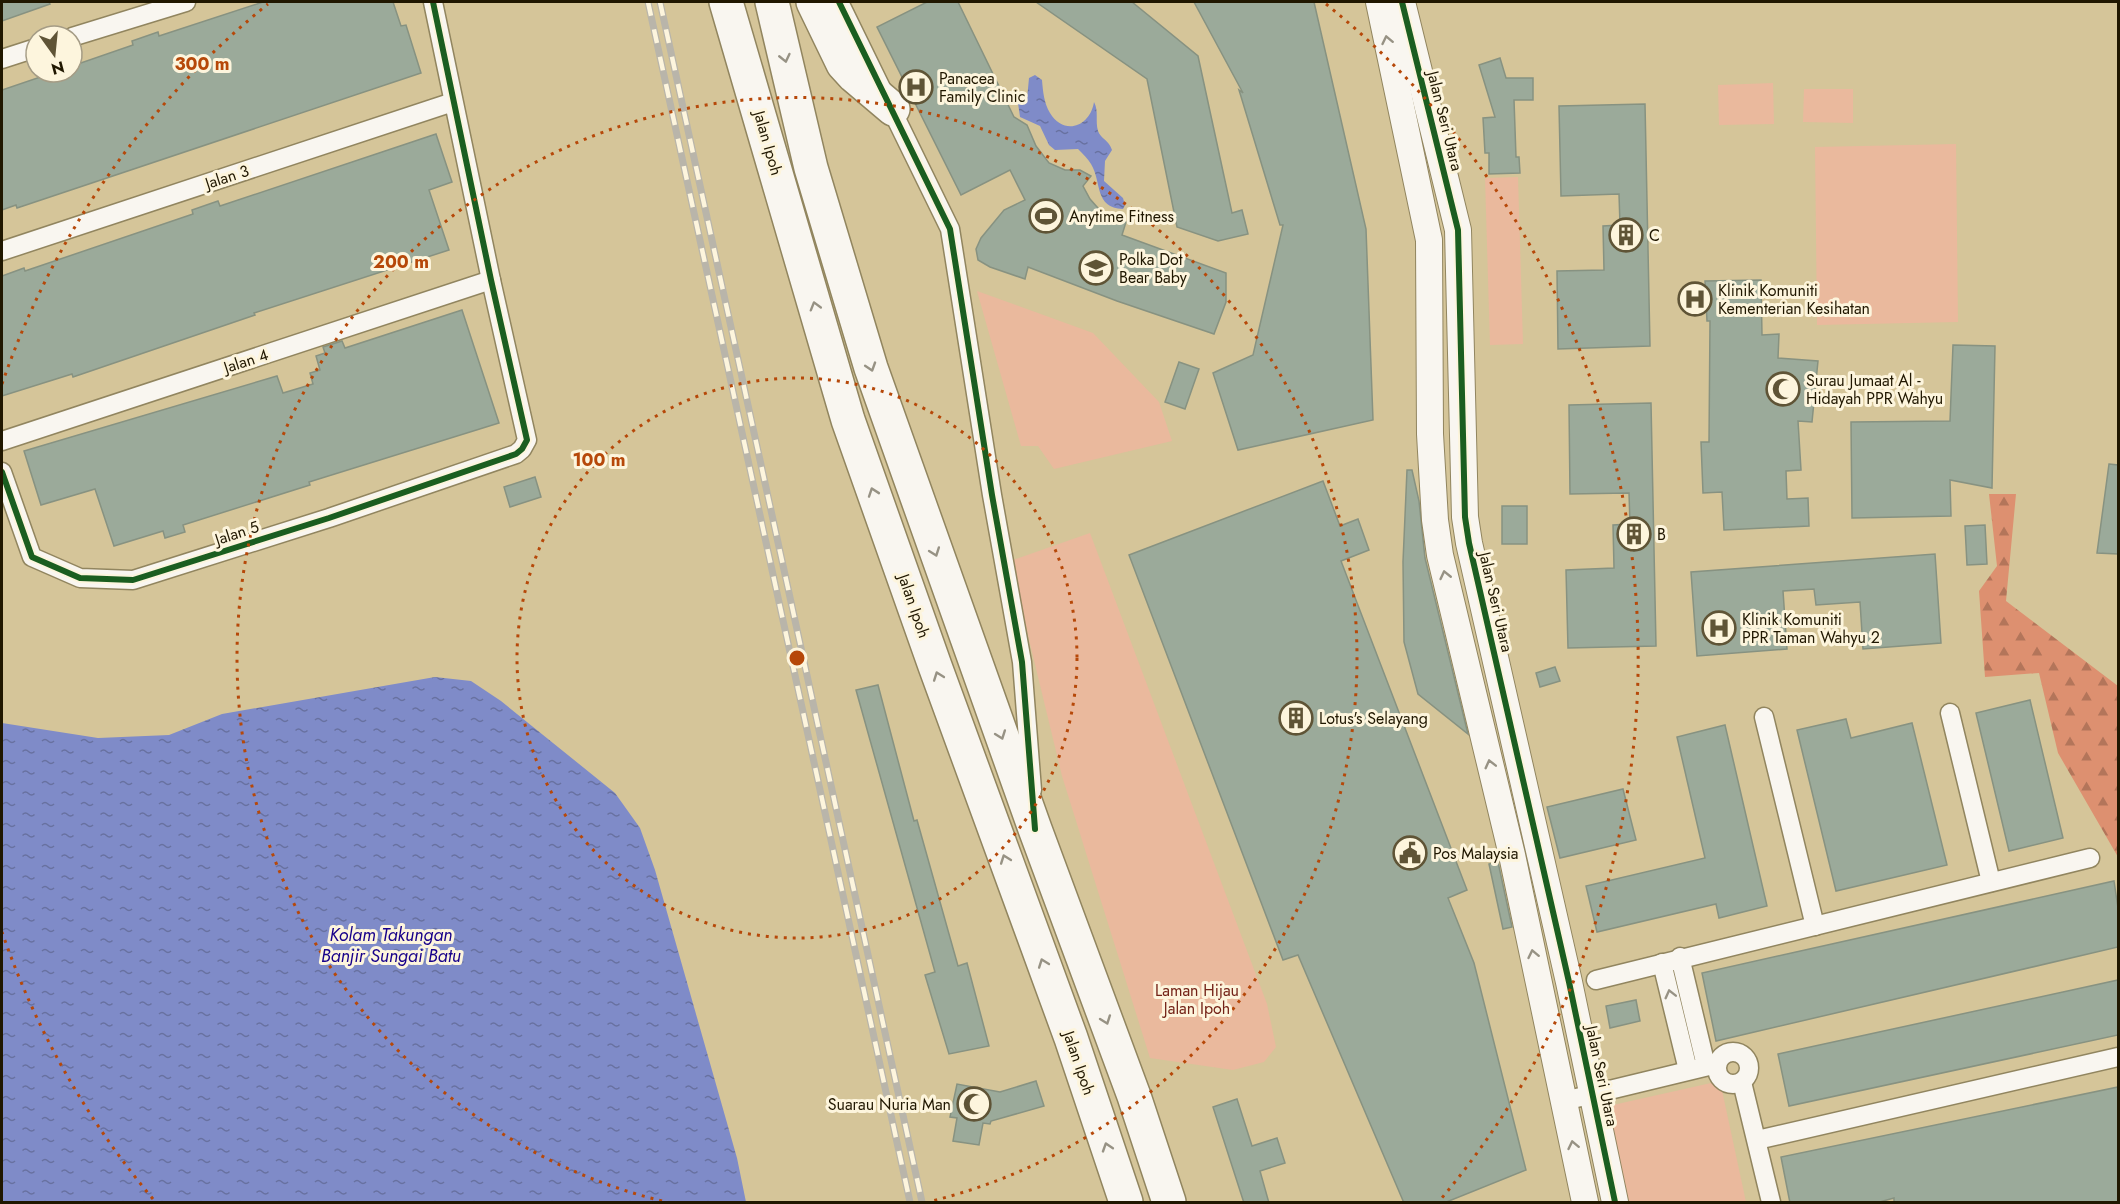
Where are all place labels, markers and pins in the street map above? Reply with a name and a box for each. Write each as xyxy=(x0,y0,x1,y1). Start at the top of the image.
place label: Panacea Family Clinic xyxy=(939,67,1025,108)
hospital icon: Panacea Family Clinic xyxy=(898,69,934,105)
sports icon: Anytime Fitness xyxy=(1028,198,1064,234)
place label: Anytime Fitness xyxy=(1069,205,1174,228)
building icon: C xyxy=(1608,217,1644,253)
place label: C xyxy=(1649,224,1660,247)
place label: Polka Dot Bear Baby xyxy=(1119,248,1188,289)
school or university icon: Polka Dot Bear Baby xyxy=(1078,250,1114,286)
place label: Klinik Komuniti Kementerian Kesihatan xyxy=(1718,279,1870,320)
hospital icon: Klinik Komuniti Kementerian Kesihatan xyxy=(1677,281,1713,317)
place label: Surau Jumaat Al - Hidayah PPR Wahyu xyxy=(1806,369,1943,410)
mosque icon: Surau Jumaat Al - Hidayah PPR Wahyu xyxy=(1765,371,1801,407)
building icon: B xyxy=(1616,516,1652,552)
place label: B xyxy=(1657,523,1666,546)
place label: Klinik Komuniti PPR Taman Wahyu 2 xyxy=(1742,608,1880,649)
hospital icon: Klinik Komuniti PPR Taman Wahyu 2 xyxy=(1701,610,1737,646)
centre of rings xyxy=(787,648,807,668)
building icon: Lotus's Selayang xyxy=(1278,700,1314,736)
place label: Lotus's Selayang xyxy=(1319,707,1428,730)
public building icon: Pos Malaysia xyxy=(1392,835,1428,871)
place label: Pos Malaysia xyxy=(1433,842,1519,865)
mosque icon: Suarau Nuria Man xyxy=(956,1086,992,1122)
place label: Suarau Nuria Man xyxy=(828,1093,951,1116)

